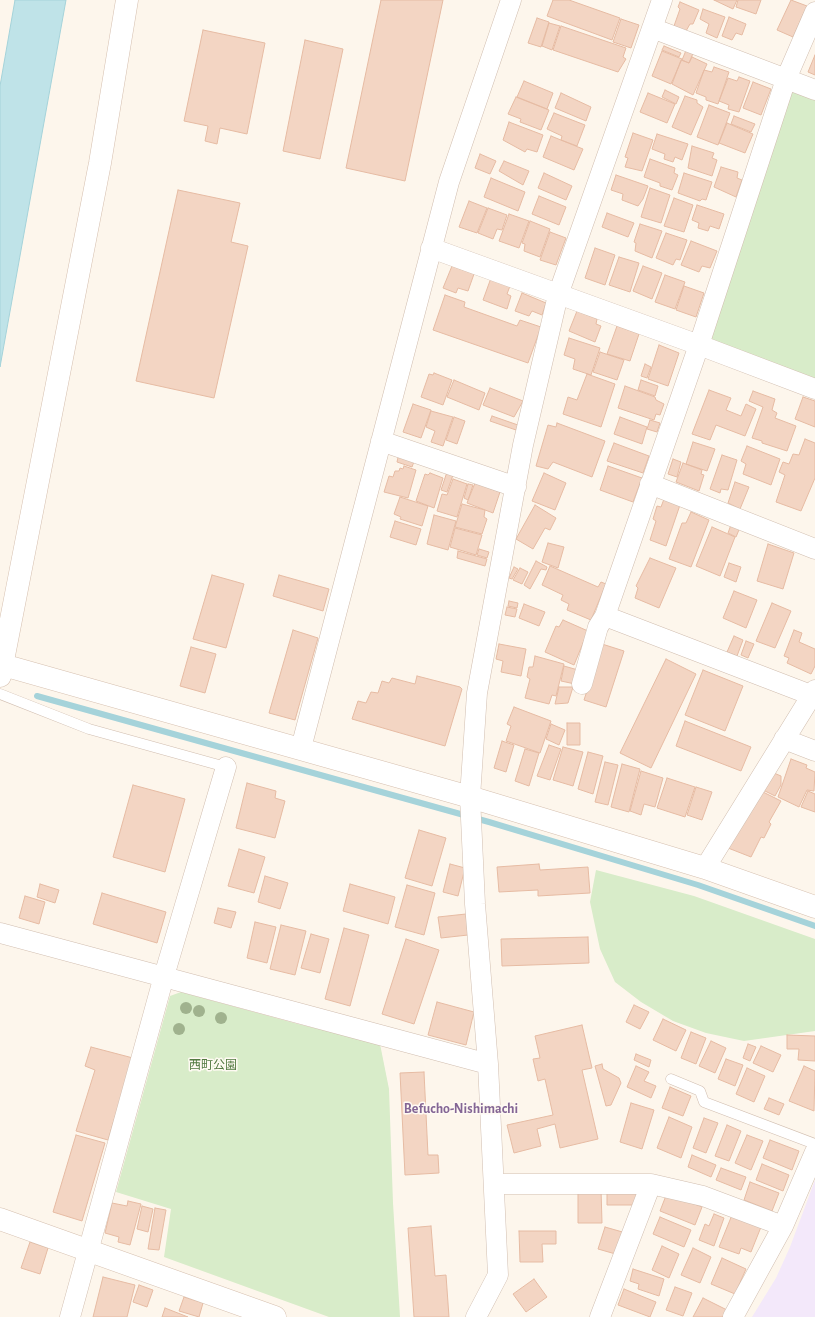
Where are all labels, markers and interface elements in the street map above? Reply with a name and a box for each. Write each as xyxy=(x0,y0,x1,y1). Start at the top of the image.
park label: 西町公園 xyxy=(189,1058,237,1072)
district label: Befucho-Nishimachi xyxy=(404,1101,518,1117)

